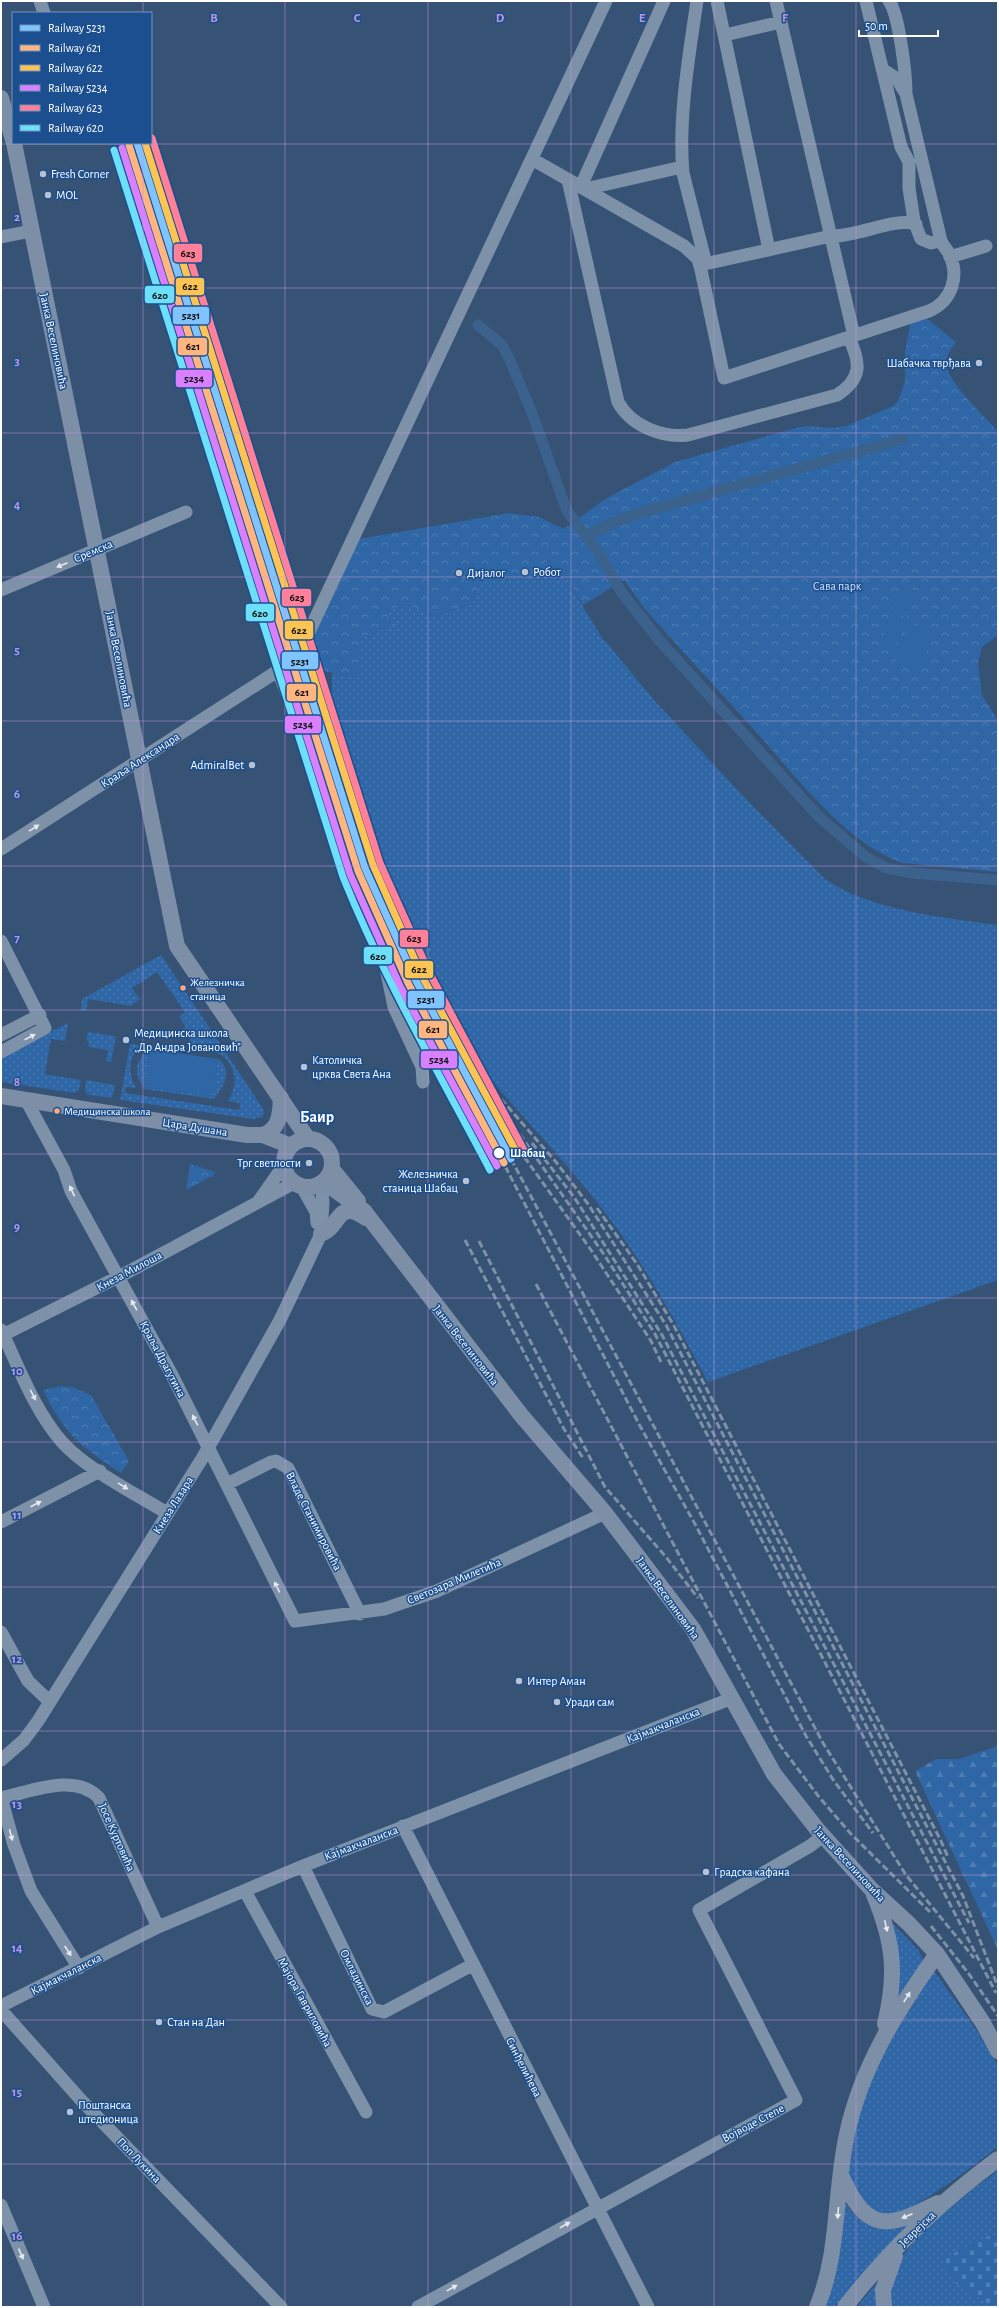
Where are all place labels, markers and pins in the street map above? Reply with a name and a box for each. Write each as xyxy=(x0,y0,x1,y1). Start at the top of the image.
place label: Fresh Corner xyxy=(51,168,109,180)
marker: Fresh Corner xyxy=(38,169,48,179)
place label: MOL xyxy=(56,189,78,201)
marker: MOL xyxy=(43,190,53,200)
place label: Шабачка тврђава xyxy=(886,357,972,370)
marker: Шабачка тврђава xyxy=(974,358,984,368)
place label: Робот xyxy=(533,566,561,578)
place label: Дијалог xyxy=(467,567,506,580)
marker: Робот xyxy=(520,567,530,577)
marker: Дијалог xyxy=(454,568,464,578)
place label: AdmiralBet xyxy=(191,759,244,771)
marker: AdmiralBet xyxy=(247,760,257,770)
place label: Железничка станица xyxy=(190,977,245,1002)
marker: Железничка станица xyxy=(178,983,188,993)
place label: Медицинска школа „Др Андра Јовановић” xyxy=(134,1027,241,1053)
marker: Медицинска школа „Др Андра Јовановић” xyxy=(121,1035,131,1045)
place label: Католичка црква Света Ана xyxy=(312,1054,392,1080)
marker: Католичка црква Света Ана xyxy=(299,1062,309,1072)
marker: Медицинска школа xyxy=(52,1106,62,1116)
place label: Медицинска школа xyxy=(64,1106,150,1117)
marker: Шабац xyxy=(492,1146,506,1160)
place label: Шабац xyxy=(510,1147,545,1159)
place label: Трг светлости xyxy=(237,1157,301,1169)
marker: Трг светлости xyxy=(304,1158,314,1168)
place label: Железничка станица Шабац xyxy=(383,1168,459,1194)
marker: Железничка станица Шабац xyxy=(461,1176,471,1186)
place label: Интер Аман xyxy=(527,1675,586,1687)
marker: Интер Аман xyxy=(514,1676,524,1686)
place label: Уради сам xyxy=(565,1696,614,1708)
marker: Уради сам xyxy=(552,1697,562,1707)
place label: Градска кафана xyxy=(714,1866,790,1878)
marker: Градска кафана xyxy=(701,1867,711,1877)
place label: Стан на Дан xyxy=(167,2016,225,2028)
marker: Стан на Дан xyxy=(154,2017,164,2027)
place label: Поштанска штедионица xyxy=(78,2099,139,2125)
marker: Поштанска штедионица xyxy=(65,2107,75,2117)

